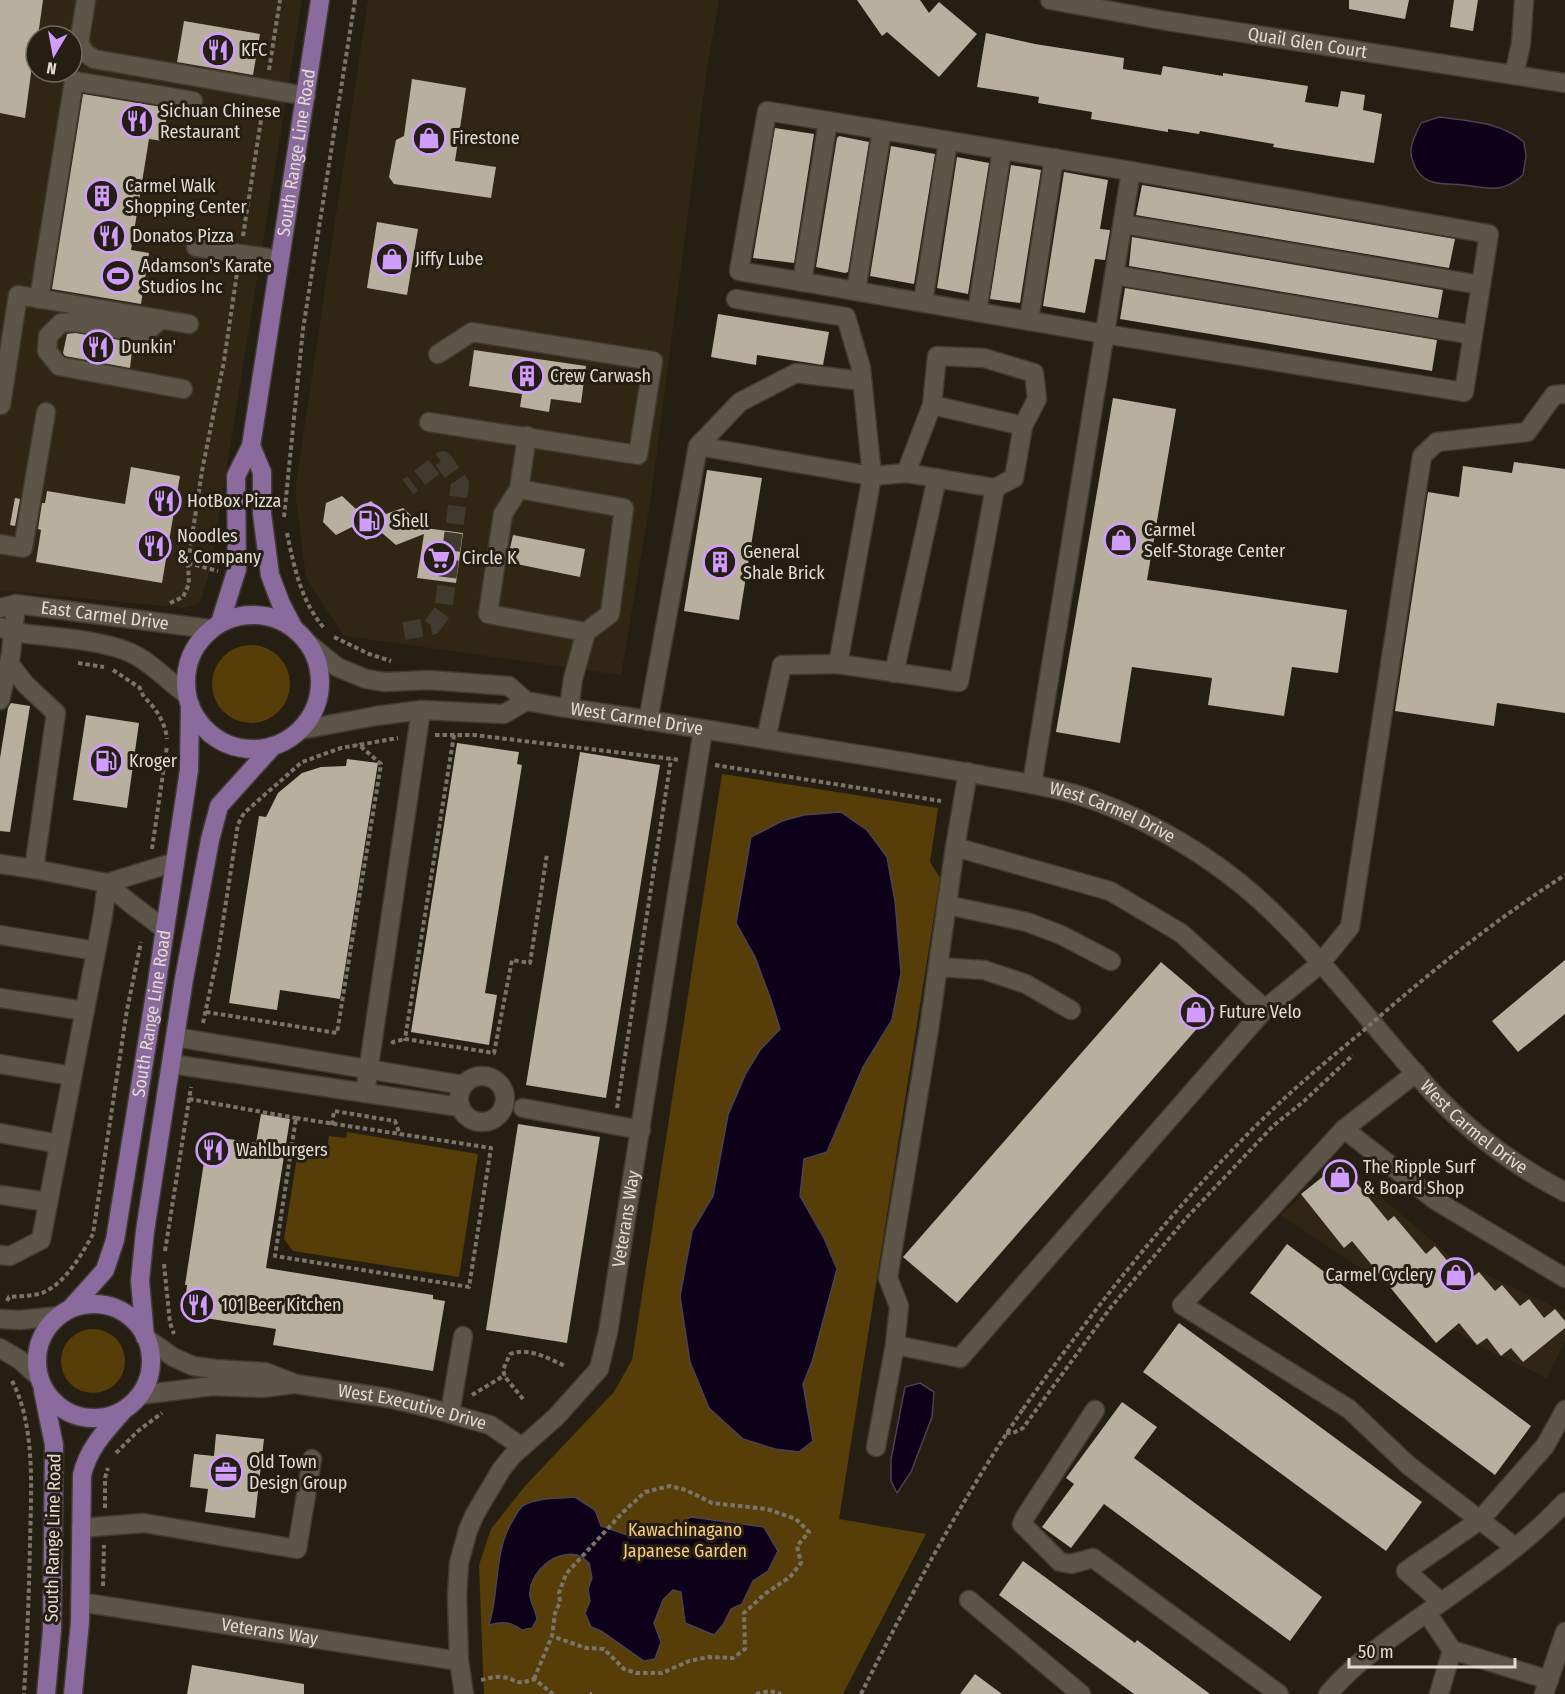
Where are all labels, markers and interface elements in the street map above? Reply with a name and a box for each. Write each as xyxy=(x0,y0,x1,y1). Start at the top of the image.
street label: Quail Glen Court xyxy=(1246,23,1369,63)
north arrow xyxy=(24,24,84,84)
restaurant icon: KFC xyxy=(200,32,236,68)
place label: KFC xyxy=(241,39,267,61)
text: N xyxy=(45,58,58,78)
street label: South Range Line Road xyxy=(273,67,320,238)
place label: Sichuan Chinese Restaurant xyxy=(160,100,281,143)
restaurant icon: Sichuan Chinese Restaurant xyxy=(119,103,155,139)
shop icon: Firestone xyxy=(411,120,447,156)
place label: Firestone xyxy=(452,127,520,149)
place label: Carmel Walk Shopping Center xyxy=(125,175,247,218)
building icon: Carmel Walk Shopping Center xyxy=(84,178,120,214)
restaurant icon: Donatos Pizza xyxy=(91,218,127,254)
place label: Donatos Pizza xyxy=(132,225,234,247)
shop icon: Jiffy Lube xyxy=(374,241,410,277)
place label: Jiffy Lube xyxy=(415,248,483,270)
place label: Adamson's Karate Studios Inc xyxy=(141,255,272,298)
sports icon: Adamson's Karate Studios Inc xyxy=(100,258,136,294)
restaurant icon: Dunkin' xyxy=(80,329,116,365)
place label: Dunkin' xyxy=(121,336,176,358)
building icon: Crew Carwash xyxy=(509,358,545,394)
place label: Crew Carwash xyxy=(550,365,651,387)
restaurant icon: HotBox Pizza xyxy=(146,483,182,519)
place label: HotBox Pizza xyxy=(187,490,281,512)
fuel station icon: Shell xyxy=(351,503,387,539)
place label: Shell xyxy=(392,510,429,532)
place label: Carmel Self-Storage Center xyxy=(1144,519,1286,562)
shop icon: Carmel Self-Storage Center xyxy=(1103,522,1139,558)
place label: Noodles & Company xyxy=(177,525,261,568)
restaurant icon: Noodles & Company xyxy=(136,528,172,564)
supermarket icon: Circle K xyxy=(421,540,457,576)
place label: General Shale Brick xyxy=(743,541,825,584)
building icon: General Shale Brick xyxy=(702,544,738,580)
place label: Circle K xyxy=(462,547,517,569)
street label: East Carmel Drive xyxy=(40,596,170,635)
street label: West Carmel Drive xyxy=(569,698,705,740)
fuel station icon: Kroger xyxy=(88,743,124,779)
place label: Kroger xyxy=(129,750,178,772)
street label: West Carmel Drive xyxy=(1047,777,1179,848)
street label: South Range Line Road xyxy=(127,928,176,1099)
shop icon: Future Velo xyxy=(1178,994,1214,1030)
place label: Future Velo xyxy=(1219,1001,1302,1023)
street label: West Carmel Drive xyxy=(1416,1075,1532,1179)
restaurant icon: Wahlburgers xyxy=(195,1132,231,1168)
place label: Wahlburgers xyxy=(236,1139,328,1161)
place label: The Ripple Surf & Board Shop xyxy=(1363,1156,1477,1199)
shop icon: The Ripple Surf & Board Shop xyxy=(1322,1159,1358,1195)
street label: Veterans Way xyxy=(607,1169,644,1269)
shop icon: Carmel Cyclery xyxy=(1438,1257,1474,1293)
place label: Carmel Cyclery xyxy=(1325,1264,1433,1286)
restaurant icon: 101 Beer Kitchen xyxy=(180,1287,216,1323)
place label: 101 Beer Kitchen xyxy=(221,1294,342,1316)
street label: West Executive Drive xyxy=(336,1380,489,1434)
place label: Old Town Design Group xyxy=(249,1451,347,1494)
street label: South Range Line Road xyxy=(41,1453,65,1623)
office icon: Old Town Design Group xyxy=(208,1454,244,1490)
park label: Kawachinagano Japanese Garden xyxy=(623,1519,747,1562)
street label: Veterans Way xyxy=(220,1613,320,1650)
scale bar xyxy=(1349,1631,1516,1669)
text: 50 m xyxy=(1358,1641,1394,1663)

